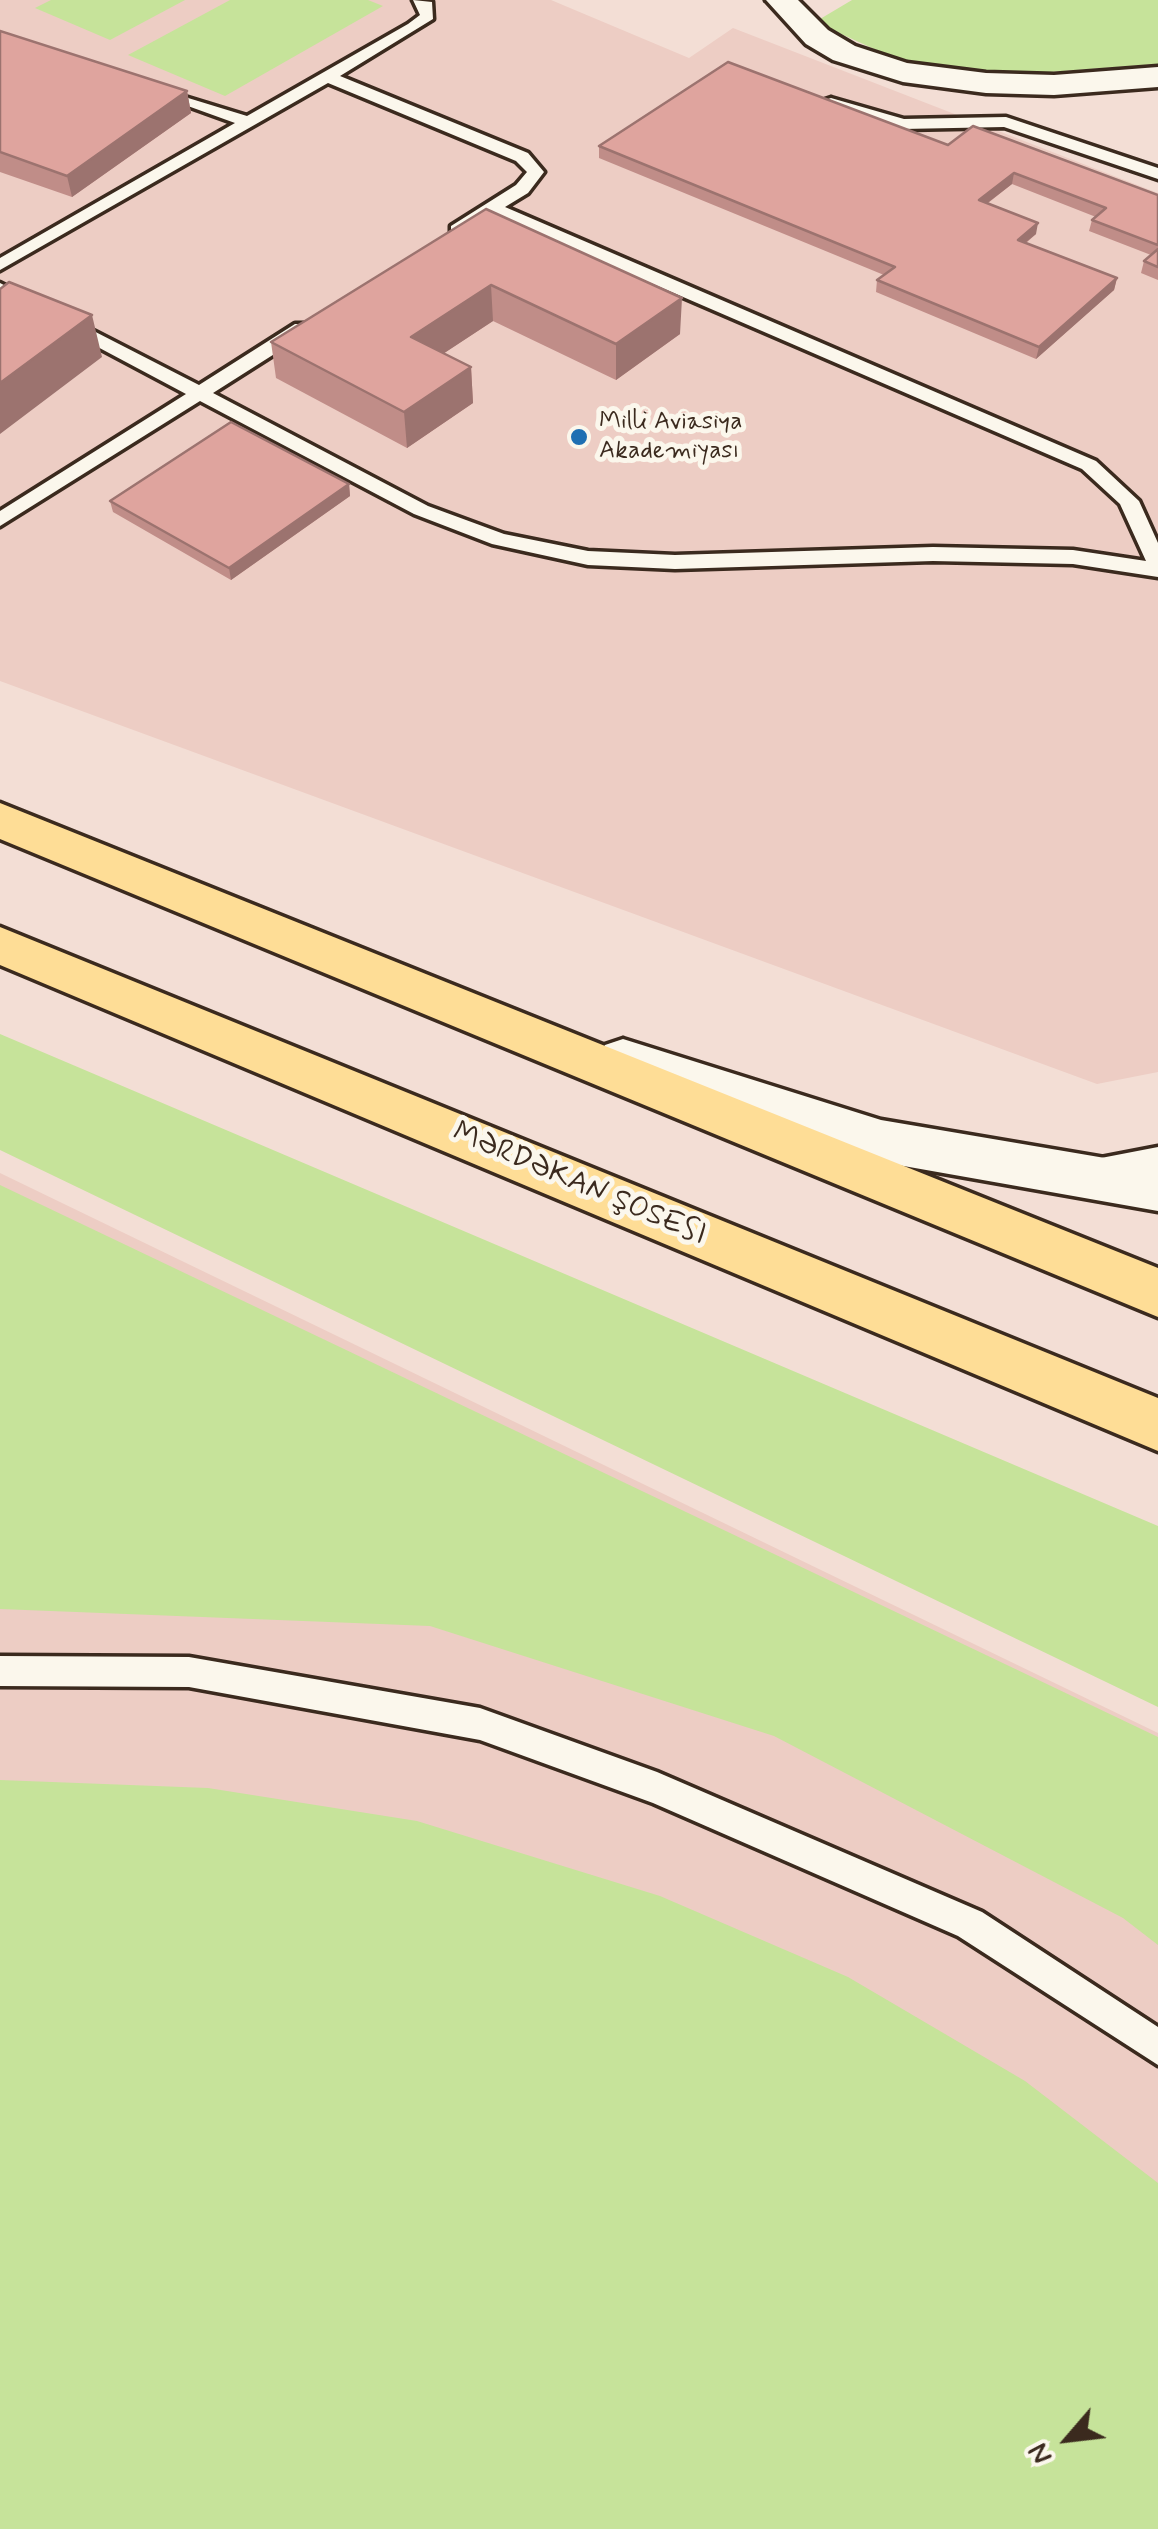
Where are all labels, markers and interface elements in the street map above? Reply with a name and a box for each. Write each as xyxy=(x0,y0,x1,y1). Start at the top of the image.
place label: Milli Aviasiya Akademiyası xyxy=(599,408,742,467)
marker: Milli Aviasiya Akademiyası xyxy=(568,426,590,448)
street label: MƏRDƏKAN ŞOSESI xyxy=(447,1115,711,1255)
north arrow xyxy=(1018,2389,1118,2489)
text: N xyxy=(1020,2436,1062,2470)

